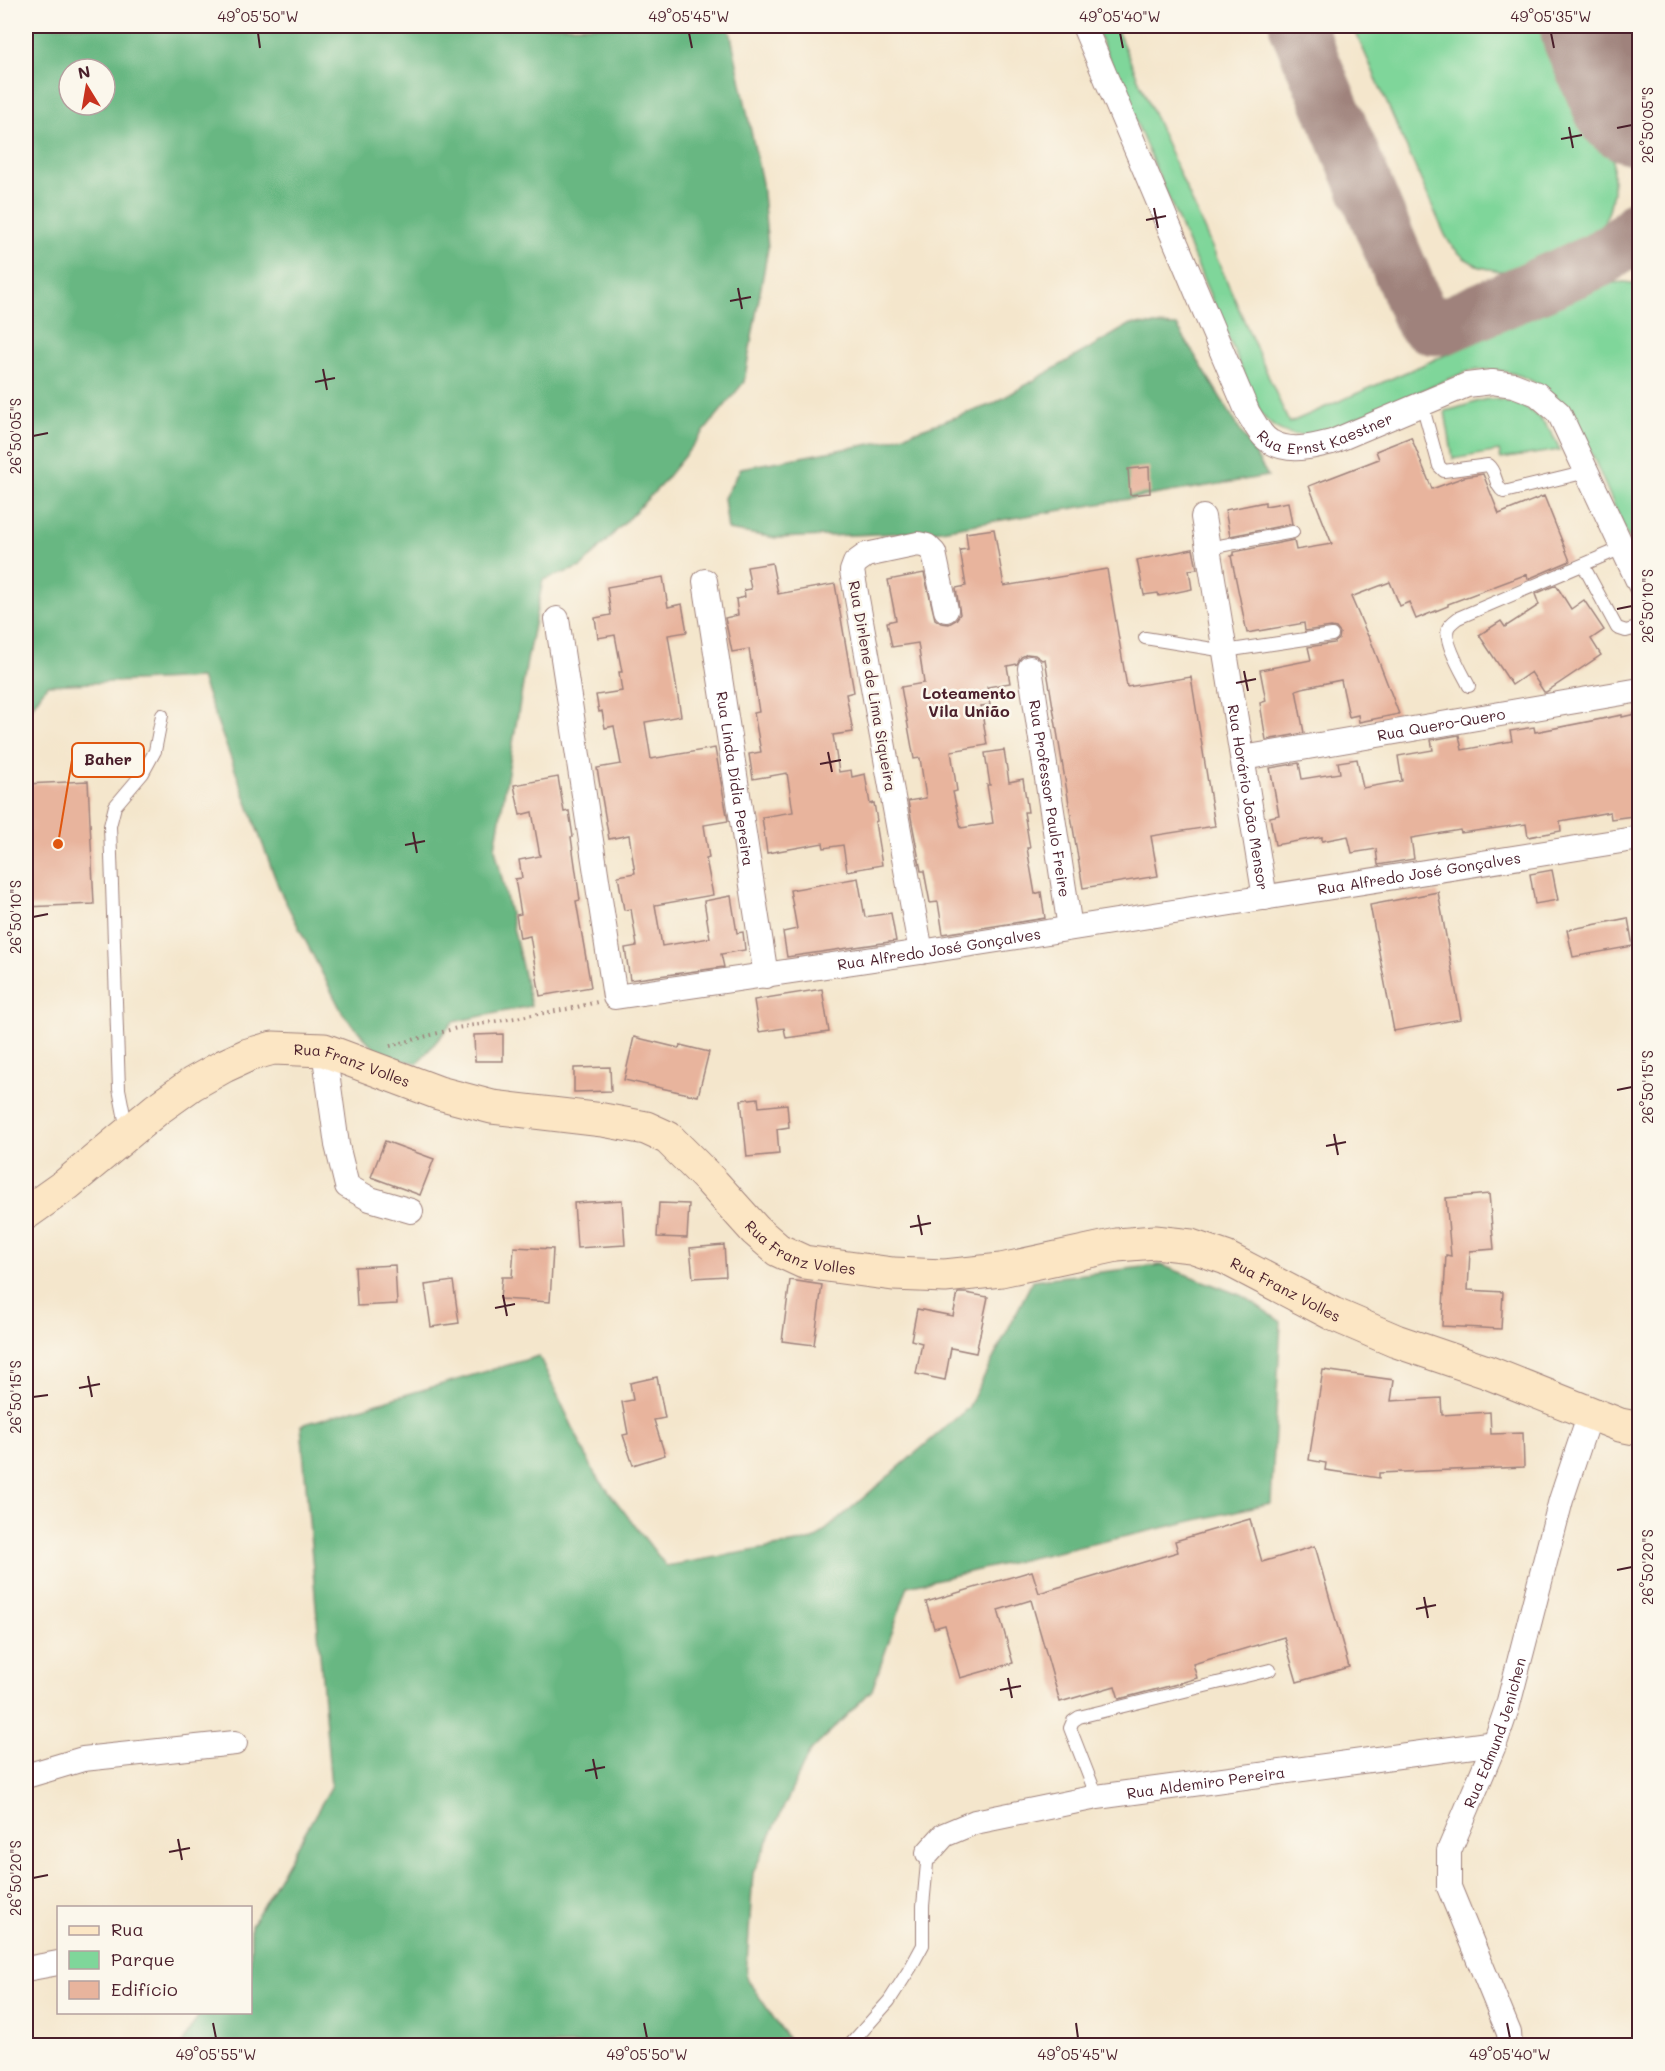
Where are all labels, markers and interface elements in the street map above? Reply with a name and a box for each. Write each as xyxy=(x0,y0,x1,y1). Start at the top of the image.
text: 49°05'50"W xyxy=(217,6,299,26)
text: 49°05'45"W xyxy=(649,6,729,26)
text: 49°05'40"W xyxy=(1079,6,1161,26)
text: 49°05'35"W xyxy=(1511,6,1591,26)
north arrow xyxy=(57,57,117,117)
text: N xyxy=(76,60,92,83)
text: 26°50'05"S xyxy=(1637,87,1657,163)
text: 26°50'05"S xyxy=(5,398,25,474)
street label: Rua Ernst Kaestner xyxy=(1253,408,1395,458)
text: 26°50'10"S xyxy=(1637,569,1657,643)
street label: Rua Dirlene de Lima Siqueira xyxy=(845,579,901,793)
district label: Loteamento Vila União xyxy=(922,682,1016,721)
street label: Rua Linda Dídia Pereira xyxy=(712,690,759,867)
street label: Rua Professor Paulo Freire xyxy=(1025,698,1075,899)
street label: Rua Horário João Mensor xyxy=(1224,703,1274,892)
street label: Rua Quero-Quero xyxy=(1376,703,1507,745)
callout: Baher xyxy=(72,743,144,777)
text: Baher xyxy=(84,748,132,769)
street label: Rua Alfredo José Gonçalves xyxy=(1316,847,1522,899)
text: 26°50'10"S xyxy=(5,880,25,954)
street label: Rua Alfredo José Gonçalves xyxy=(836,923,1042,974)
street label: Rua Franz Volles xyxy=(293,1039,413,1091)
text: 26°50'15"S xyxy=(1637,1050,1657,1124)
street label: Rua Franz Volles xyxy=(741,1216,857,1279)
street label: Rua Franz Volles xyxy=(1227,1252,1344,1326)
text: 26°50'15"S xyxy=(5,1360,25,1434)
text: 26°50'20"S xyxy=(1637,1529,1657,1605)
street label: Rua Edmund Jenichen xyxy=(1459,1655,1530,1811)
street label: Rua Aldemiro Pereira xyxy=(1125,1762,1286,1803)
text: 26°50'20"S xyxy=(5,1840,25,1916)
legend xyxy=(57,1906,252,2014)
text: Rua xyxy=(111,1917,144,1941)
text: Parque xyxy=(111,1947,175,1971)
text: Edifício xyxy=(111,1977,178,2001)
text: 49°05'55"W xyxy=(176,2044,256,2064)
text: 49°05'50"W xyxy=(606,2044,688,2064)
text: 49°05'45"W xyxy=(1038,2044,1118,2064)
text: 49°05'40"W xyxy=(1469,2044,1551,2064)

